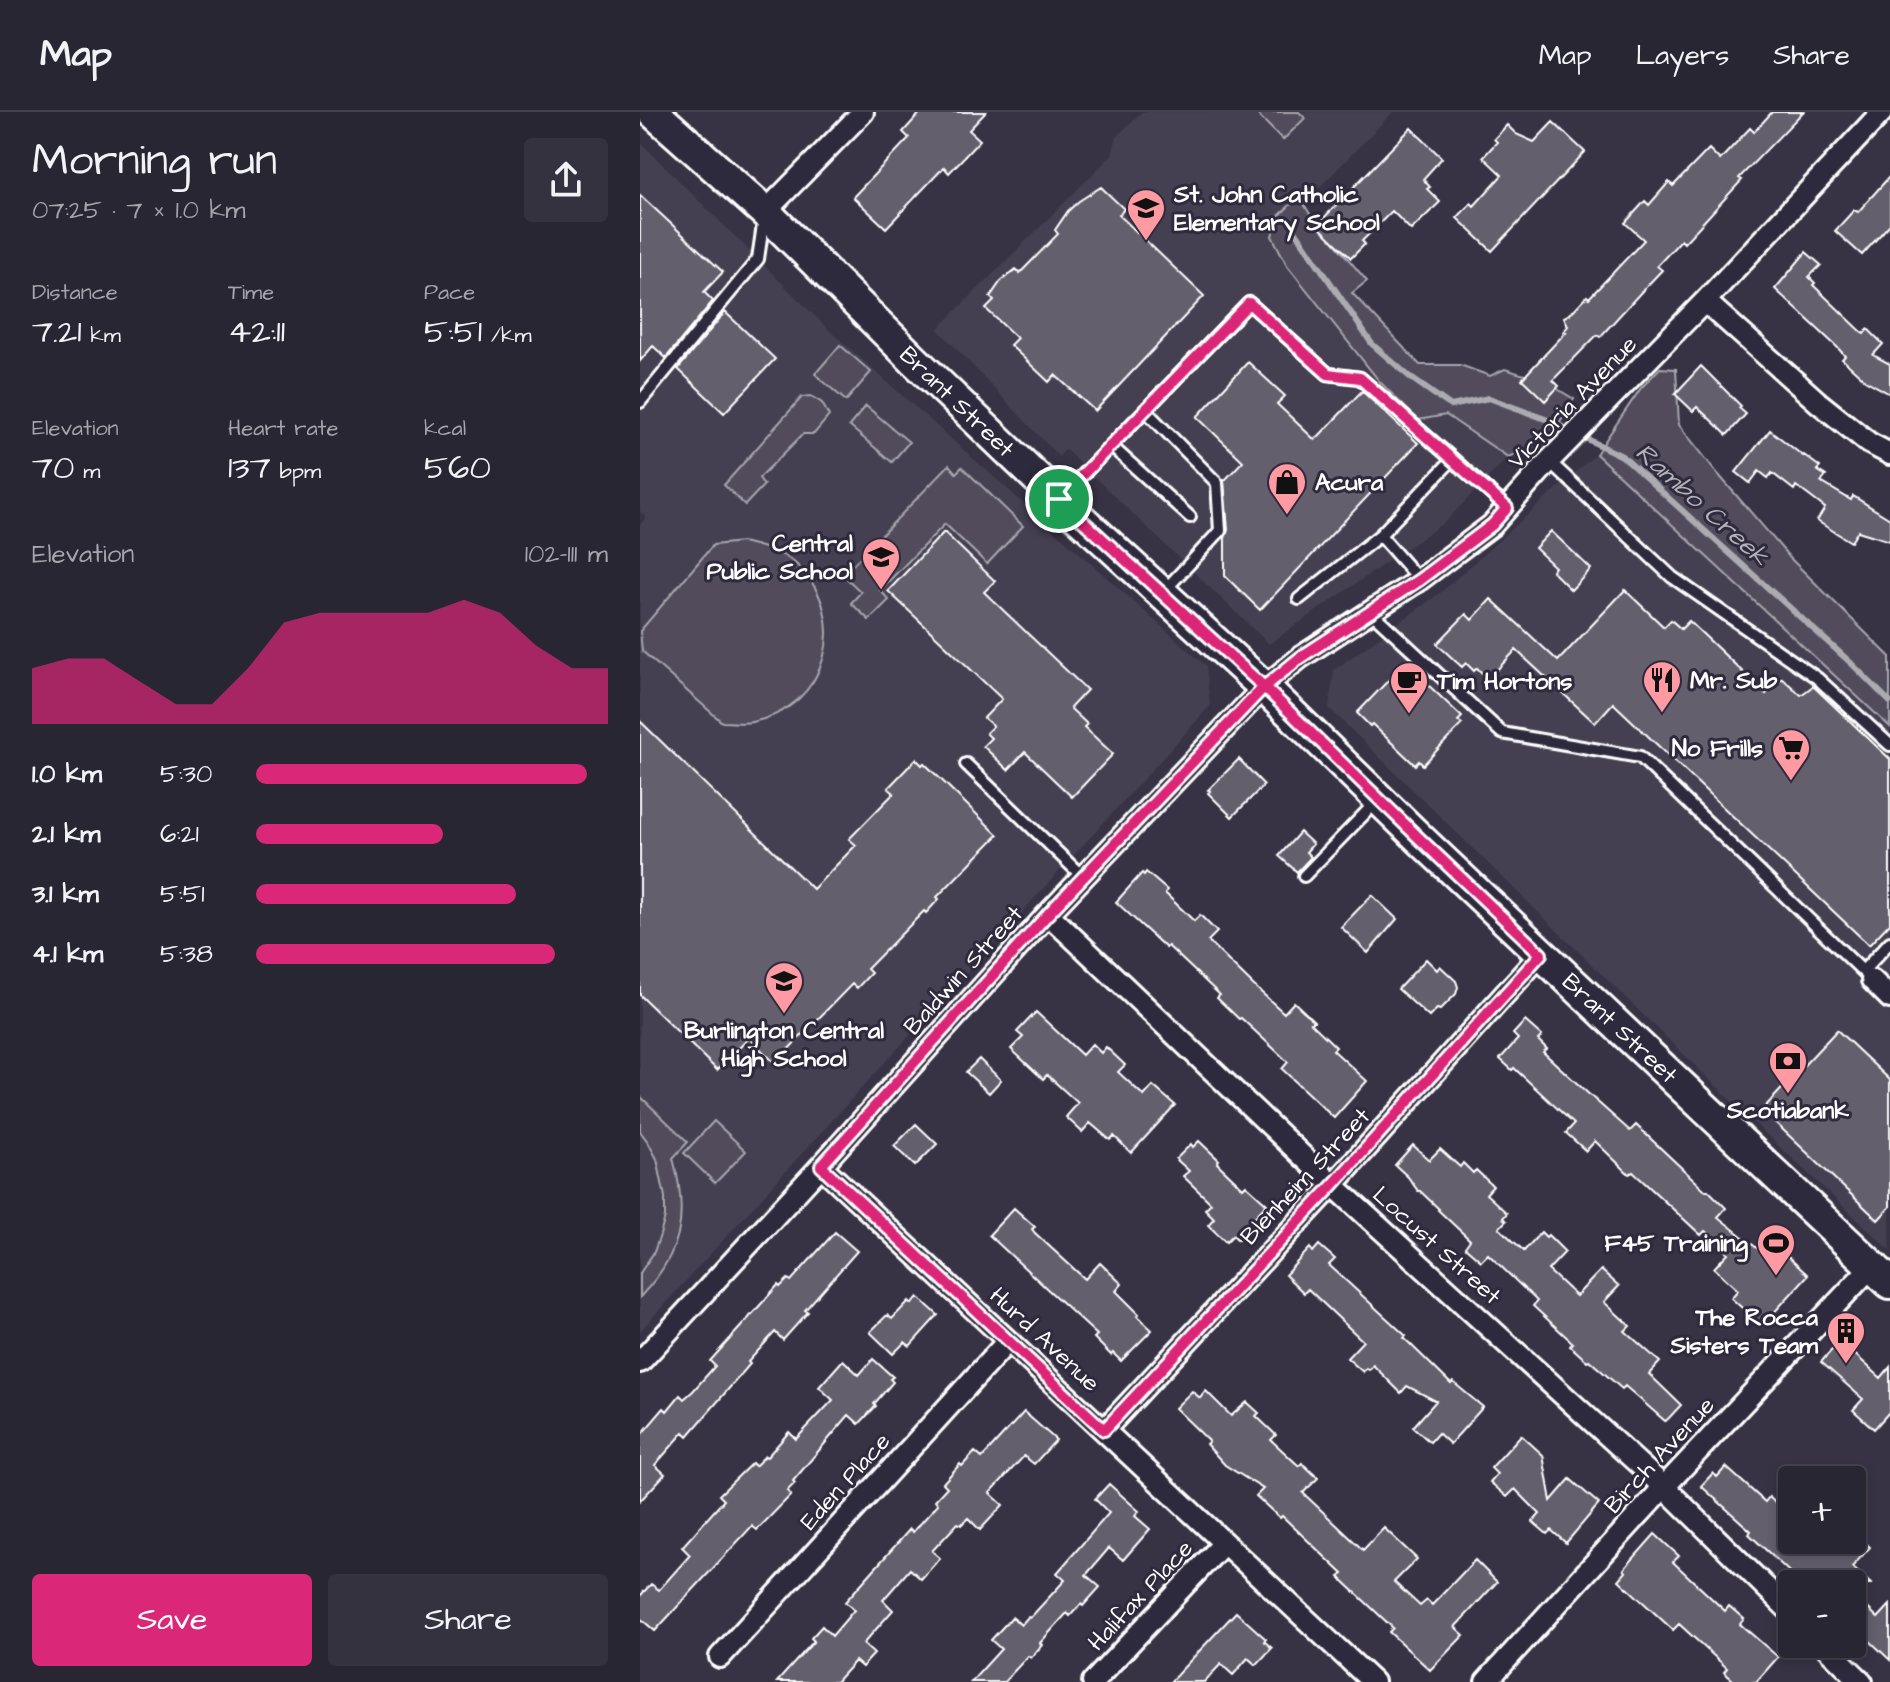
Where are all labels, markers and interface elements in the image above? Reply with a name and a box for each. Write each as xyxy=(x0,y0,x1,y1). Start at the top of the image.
text: Map xyxy=(40,29,112,81)
text: Map xyxy=(1539,36,1592,75)
text: Layers xyxy=(1636,36,1729,75)
text: Share xyxy=(1773,36,1850,75)
text: Morning run xyxy=(32,131,277,192)
button: share xyxy=(524,138,608,222)
place label: St. John Catholic Elementary School xyxy=(1173,178,1380,242)
school or university icon: St. John Catholic Elementary School xyxy=(1125,187,1167,242)
text: 07:25 · 7 × 1.0 km xyxy=(32,192,246,228)
text: Distance xyxy=(32,277,118,308)
text: Time xyxy=(228,277,274,308)
text: Pace xyxy=(424,277,475,308)
text: 7.21 xyxy=(32,308,82,356)
text: 42:11 xyxy=(228,308,285,356)
text: 5:51 xyxy=(424,308,482,356)
text: km xyxy=(82,320,121,351)
text: /km xyxy=(482,320,532,351)
street label: Victoria Avenue xyxy=(1500,328,1645,477)
street label: Brant Street xyxy=(891,339,1022,466)
text: Elevation xyxy=(32,413,119,444)
text: Heart rate xyxy=(228,413,338,444)
text: kcal xyxy=(424,413,466,444)
water label: Rambo Creek xyxy=(1628,435,1778,575)
text: 70 xyxy=(32,444,74,492)
text: 137 xyxy=(228,444,271,492)
text: 560 xyxy=(424,444,491,492)
text: m xyxy=(74,456,100,487)
text: bpm xyxy=(271,456,321,487)
shop icon: Acura xyxy=(1266,461,1308,516)
pin xyxy=(1025,465,1093,533)
place label: Acura xyxy=(1315,466,1384,500)
icon: arrive xyxy=(1037,477,1081,521)
place label: Central Public School xyxy=(707,527,853,589)
text: Elevation xyxy=(32,536,134,572)
text: 102–111 m xyxy=(525,536,608,572)
school or university icon: Central Public School xyxy=(860,536,902,591)
restaurant icon: Mr. Sub xyxy=(1641,659,1683,714)
cafe icon: Tim Hortons xyxy=(1388,660,1430,715)
place label: Mr. Sub xyxy=(1690,664,1778,698)
place label: Tim Hortons xyxy=(1436,665,1572,699)
supermarket icon: No Frills xyxy=(1770,727,1812,782)
place label: No Frills xyxy=(1672,732,1763,766)
text: 1.0 km xyxy=(32,756,102,792)
text: 5:30 xyxy=(160,756,212,792)
text: 2.1 km xyxy=(32,816,100,852)
text: 6:21 xyxy=(160,816,199,852)
text: 3.1 km xyxy=(32,876,99,912)
text: 5:51 xyxy=(160,876,204,912)
street label: Baldwin Street xyxy=(896,898,1031,1043)
text: 4.1 km xyxy=(32,936,103,972)
text: 5:38 xyxy=(160,936,213,972)
school or university icon: Burlington Central High School xyxy=(763,960,805,1015)
street label: Brant Street xyxy=(1554,965,1685,1092)
place label: Burlington Central High School xyxy=(684,1014,884,1077)
bank icon: Scotiabank xyxy=(1767,1040,1809,1095)
place label: Scotiabank xyxy=(1726,1094,1849,1128)
street label: Blenheim Street xyxy=(1233,1100,1379,1253)
street label: Locust Street xyxy=(1364,1179,1508,1313)
sports icon: F45 Training xyxy=(1755,1222,1797,1277)
place label: F45 Training xyxy=(1604,1227,1749,1262)
street label: Hurd Avenue xyxy=(982,1280,1107,1400)
place label: The Rocca Sisters Team xyxy=(1669,1301,1819,1363)
building icon: The Rocca Sisters Team xyxy=(1825,1310,1867,1365)
street label: Birch Avenue xyxy=(1597,1390,1723,1522)
street label: Eden Place xyxy=(793,1425,899,1538)
map controls xyxy=(1778,1466,1866,1658)
button: + xyxy=(1778,1466,1866,1554)
street label: Halifax Place xyxy=(1080,1533,1201,1659)
button: − xyxy=(1778,1570,1866,1658)
button: Save xyxy=(32,1574,312,1666)
button: Share xyxy=(328,1574,608,1666)

